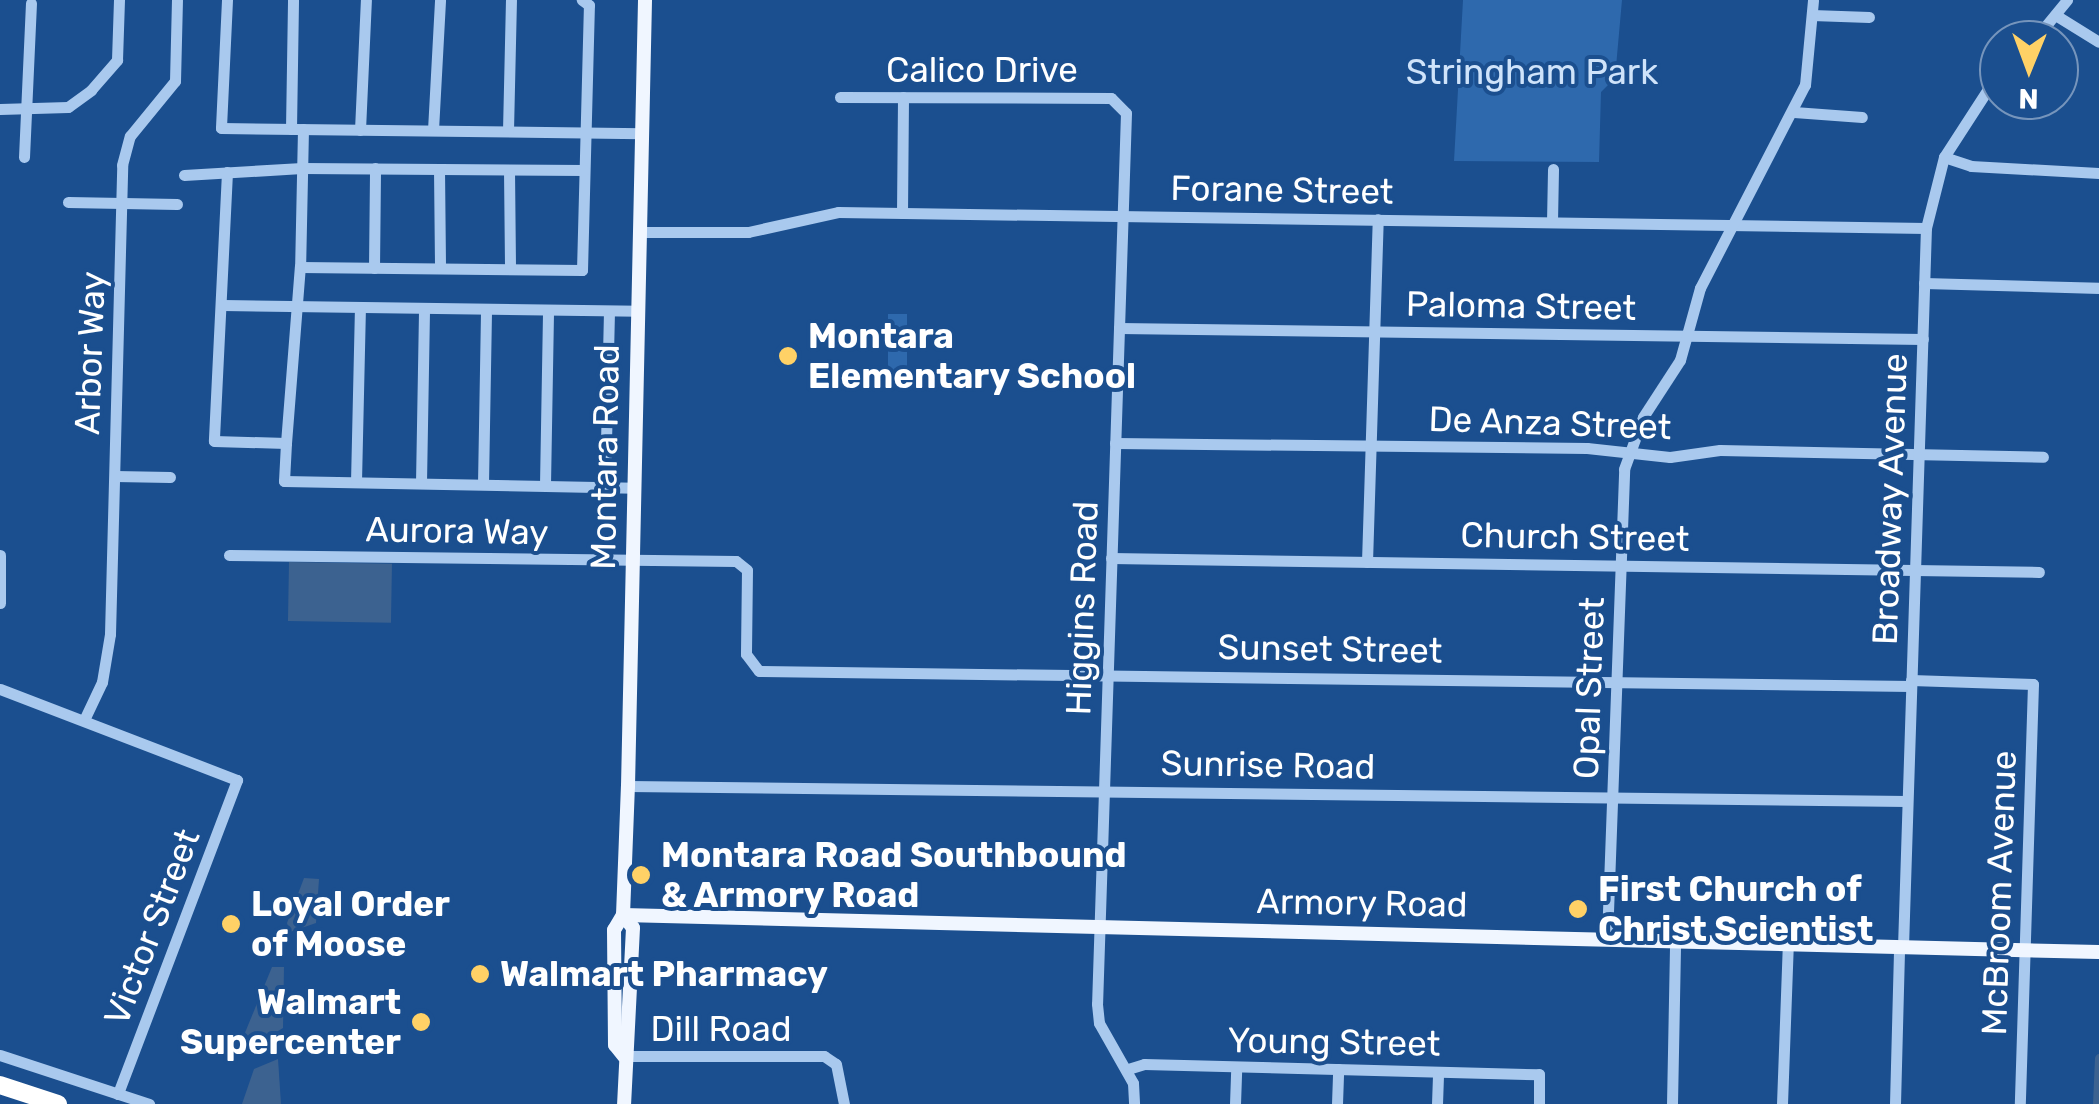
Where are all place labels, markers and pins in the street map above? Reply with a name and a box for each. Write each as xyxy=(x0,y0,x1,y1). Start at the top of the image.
place label: Montara Elementary School xyxy=(808,315,1137,397)
marker: Montara Elementary School xyxy=(777,345,799,367)
place label: Montara Road Southbound & Armory Road xyxy=(661,834,1127,916)
marker: Montara Road Southbound & Armory Road xyxy=(630,864,652,886)
place label: First Church of Christ Scientist xyxy=(1598,868,1873,950)
place label: Loyal Order of Moose xyxy=(251,883,450,965)
marker: First Church of Christ Scientist xyxy=(1567,898,1589,920)
marker: Loyal Order of Moose xyxy=(220,913,242,935)
place label: Walmart Pharmacy xyxy=(500,953,828,995)
marker: Walmart Pharmacy xyxy=(469,963,491,985)
place label: Walmart Supercenter xyxy=(180,981,401,1063)
marker: Walmart Supercenter xyxy=(410,1011,432,1033)

